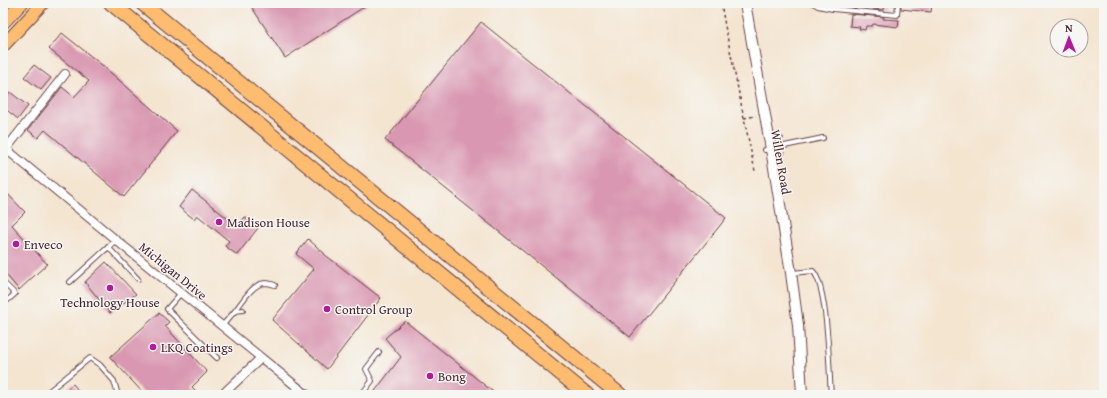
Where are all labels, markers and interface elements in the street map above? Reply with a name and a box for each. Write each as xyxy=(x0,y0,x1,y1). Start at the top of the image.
north arrow xyxy=(1049,18,1089,58)
text: N xyxy=(1065,20,1073,36)
street label: Willen Road xyxy=(766,128,796,196)
place label: Madison House xyxy=(227,213,310,232)
marker: Madison House xyxy=(214,217,224,227)
place label: Enveco xyxy=(24,235,63,254)
street label: Michigan Drive xyxy=(135,238,211,304)
marker: Enveco xyxy=(11,239,21,249)
marker: Technology House xyxy=(105,283,115,293)
place label: Technology House xyxy=(60,293,160,312)
place label: Control Group xyxy=(335,300,412,319)
marker: Control Group xyxy=(322,304,332,314)
place label: LKQ Coatings xyxy=(161,338,233,357)
marker: LKQ Coatings xyxy=(148,342,158,352)
place label: Bong xyxy=(438,367,466,386)
marker: Bong xyxy=(425,371,435,381)

